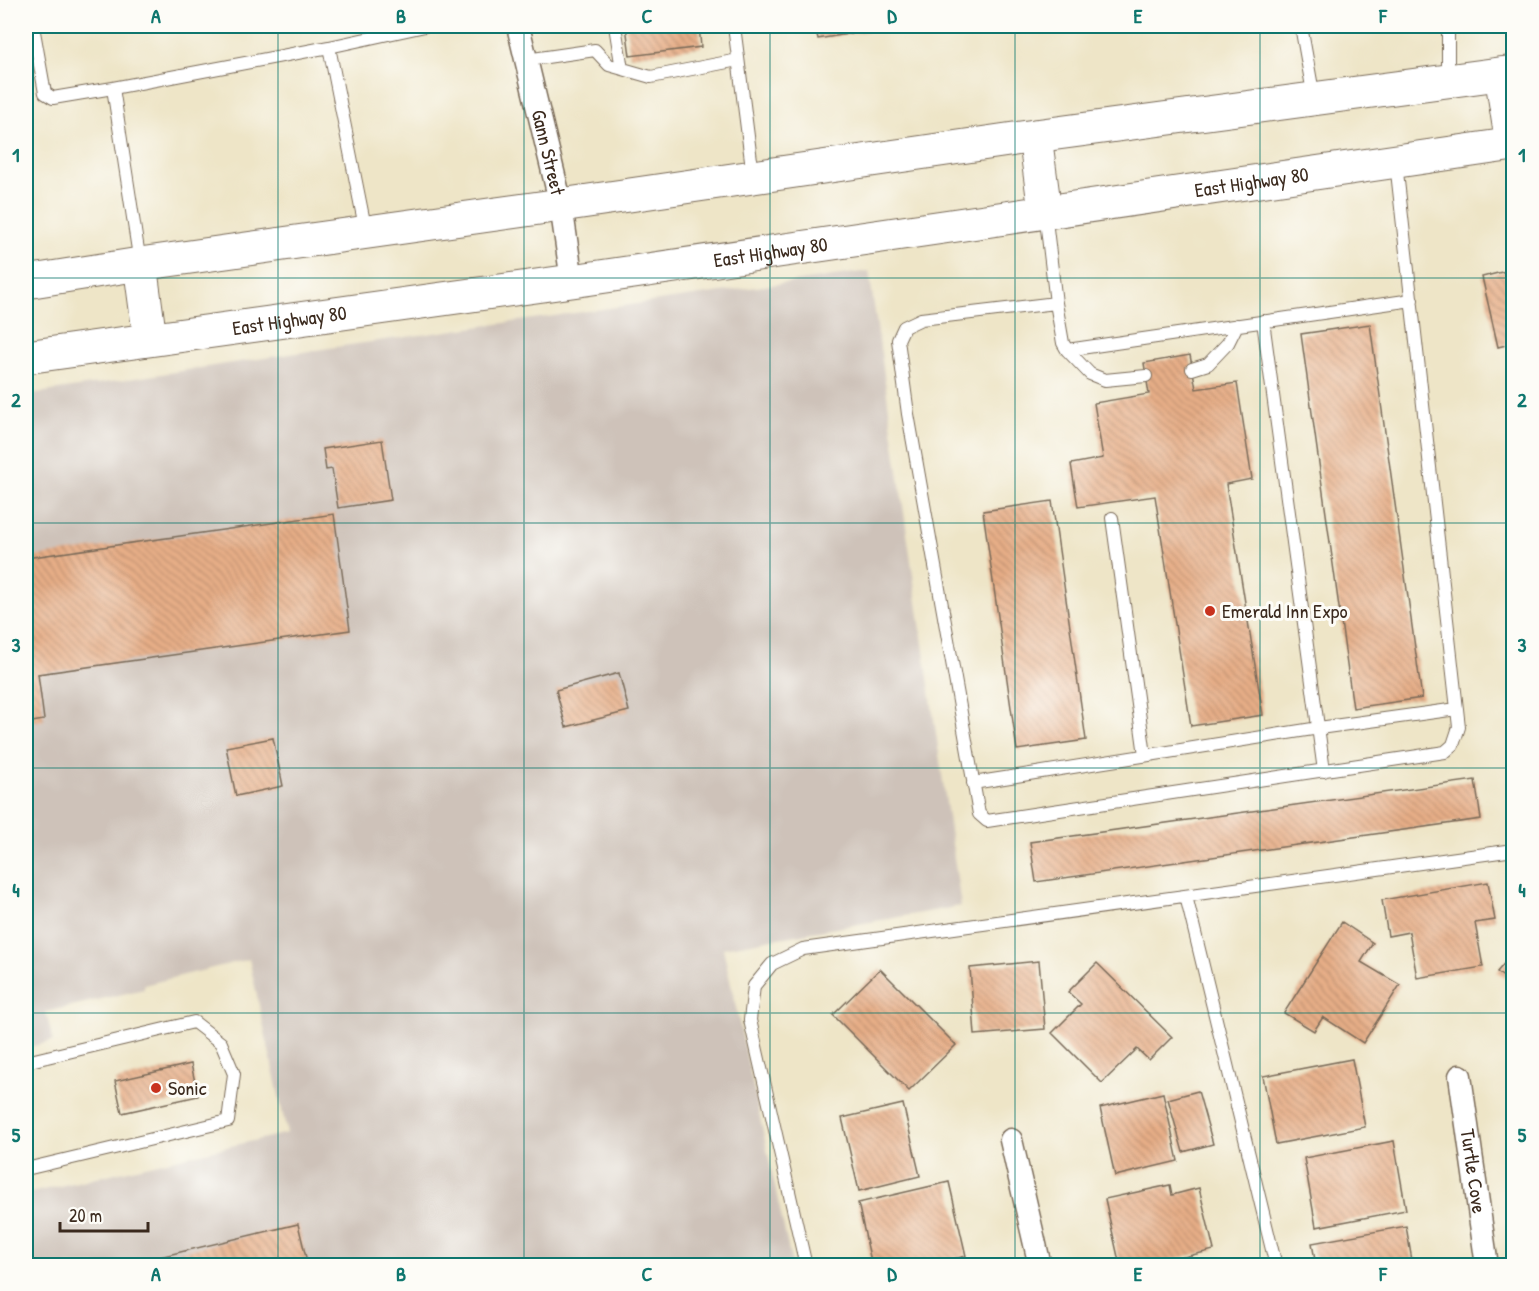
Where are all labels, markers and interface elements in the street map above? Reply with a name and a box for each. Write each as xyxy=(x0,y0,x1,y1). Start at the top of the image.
text: A xyxy=(151,2,161,29)
text: B xyxy=(396,2,406,29)
text: C xyxy=(642,2,653,29)
text: D xyxy=(887,2,897,29)
text: E xyxy=(1134,2,1143,29)
text: F xyxy=(1378,2,1388,29)
street label: Gann Street xyxy=(526,107,572,199)
text: 1 xyxy=(12,141,20,168)
text: 1 xyxy=(1518,141,1526,168)
street label: East Highway 80 xyxy=(1193,160,1310,203)
street label: East Highway 80 xyxy=(712,230,829,273)
street label: East Highway 80 xyxy=(231,299,348,341)
text: 2 xyxy=(11,386,21,413)
text: 2 xyxy=(1517,386,1527,413)
place label: Emerald Inn Expo xyxy=(1222,597,1347,624)
marker: Emerald Inn Expo xyxy=(1203,604,1217,618)
text: 3 xyxy=(12,631,21,658)
text: 3 xyxy=(1518,631,1527,658)
text: 4 xyxy=(12,876,20,903)
text: 4 xyxy=(1518,876,1526,903)
place label: Sonic xyxy=(168,1074,207,1101)
marker: Sonic xyxy=(149,1081,163,1095)
text: 5 xyxy=(12,1121,21,1148)
text: 5 xyxy=(1518,1121,1527,1148)
street label: Turtle Cove xyxy=(1455,1127,1493,1215)
scale bar xyxy=(60,1195,148,1233)
text: 20 m xyxy=(69,1203,102,1228)
text: A xyxy=(151,1260,161,1287)
text: B xyxy=(396,1260,406,1287)
text: C xyxy=(642,1260,653,1287)
text: D xyxy=(887,1260,897,1287)
text: E xyxy=(1134,1260,1143,1287)
text: F xyxy=(1378,1260,1388,1287)

